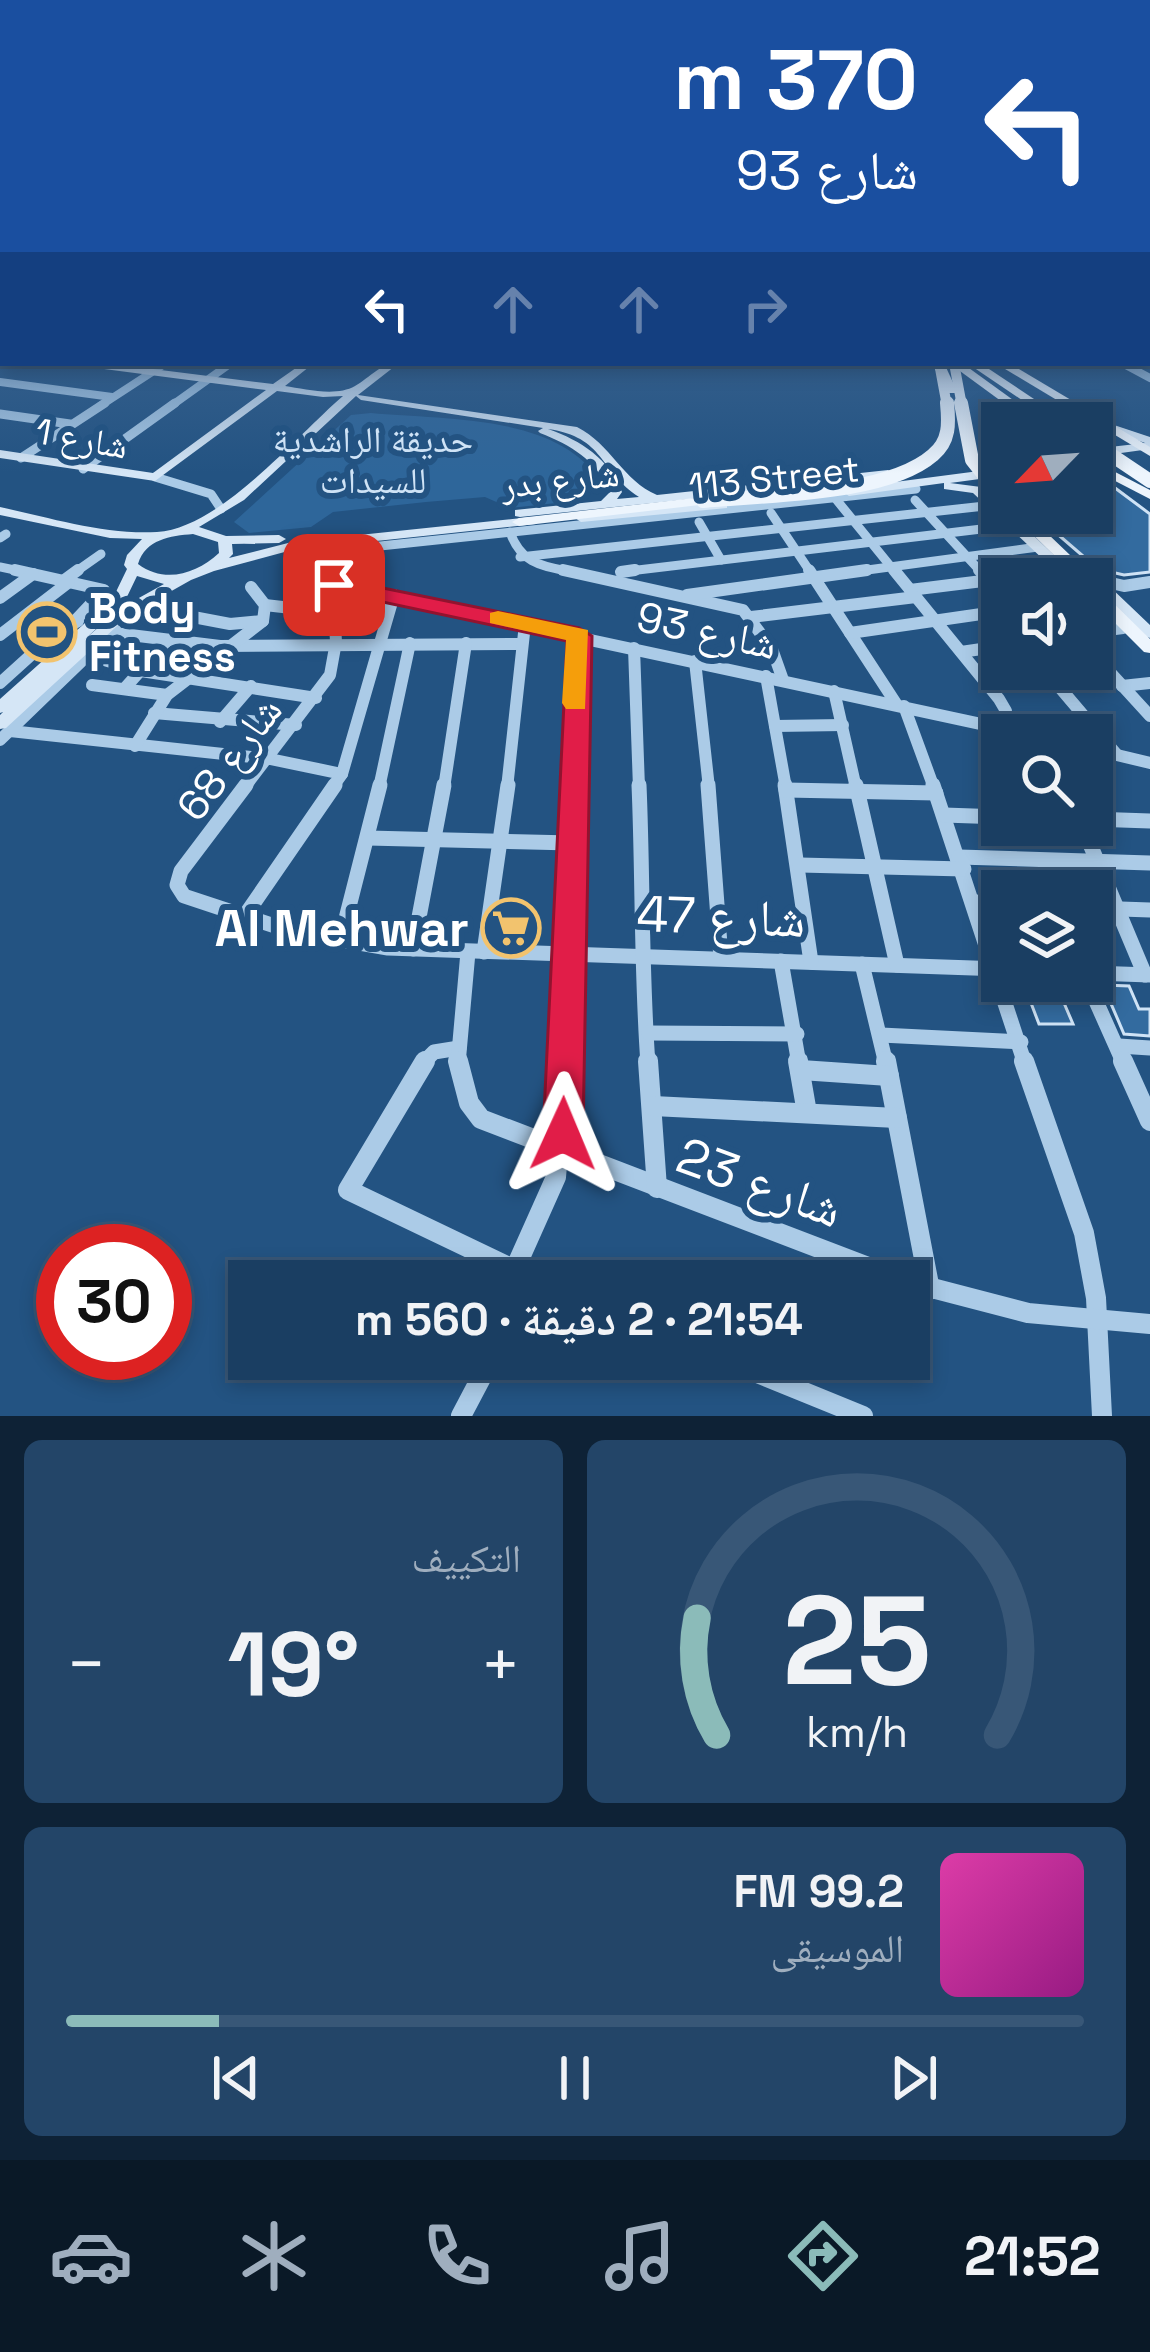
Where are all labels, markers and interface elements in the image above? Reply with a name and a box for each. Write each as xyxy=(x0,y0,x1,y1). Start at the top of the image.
text: 370 m xyxy=(673,26,918,134)
icon: left xyxy=(960,48,1116,204)
text: شارع 93 xyxy=(736,136,918,205)
icon: left xyxy=(354,276,420,342)
icon: ahead xyxy=(480,276,546,342)
icon: ahead xyxy=(606,276,672,342)
icon: right xyxy=(732,276,798,342)
north arrow xyxy=(981,402,1113,534)
map controls xyxy=(981,402,1113,1002)
street label: شارع 1 xyxy=(32,408,131,470)
park label: حديقة الراشدية للسيدات xyxy=(273,417,473,504)
street label: 113 Street xyxy=(687,446,862,510)
street label: شارع بدر xyxy=(498,451,621,509)
pin xyxy=(283,534,385,636)
icon: arrive xyxy=(301,552,367,618)
button: sound xyxy=(981,558,1113,690)
place label: Body Fitness xyxy=(89,582,236,683)
street label: شارع 93 xyxy=(632,590,782,671)
sports icon: Body Fitness xyxy=(16,601,78,663)
street label: شارع 68 xyxy=(165,685,293,831)
button: search xyxy=(981,714,1113,846)
button: layers xyxy=(981,870,1113,1002)
street label: شارع 47 xyxy=(635,881,807,952)
place label: Al Mehwar xyxy=(215,896,469,961)
supermarket icon: Al Mehwar xyxy=(480,897,542,959)
position arrow xyxy=(500,1071,626,1197)
street label: شارع 23 xyxy=(668,1123,852,1242)
speed limit sign: 30 xyxy=(36,1224,192,1380)
text: 21:54 · 2 دقيقة · 560 m xyxy=(355,1291,803,1348)
text: التكييف xyxy=(412,1534,521,1583)
text: 25 xyxy=(782,1561,931,1720)
text: 19° xyxy=(228,1607,359,1722)
text: − xyxy=(66,1622,107,1706)
text: + xyxy=(480,1622,521,1706)
text: km/h xyxy=(805,1704,908,1759)
text: 99.2 FM xyxy=(734,1863,904,1920)
text: الموسيقى xyxy=(771,1924,904,1973)
icon: previous xyxy=(203,2045,269,2111)
icon: pause xyxy=(542,2045,608,2111)
icon: next xyxy=(881,2045,947,2111)
icon: car xyxy=(49,2214,133,2298)
icon: climate xyxy=(232,2214,316,2298)
icon: phone xyxy=(415,2214,499,2298)
icon: music xyxy=(598,2214,682,2298)
icon: directions xyxy=(781,2214,865,2298)
text: 21:52 xyxy=(964,2222,1101,2291)

